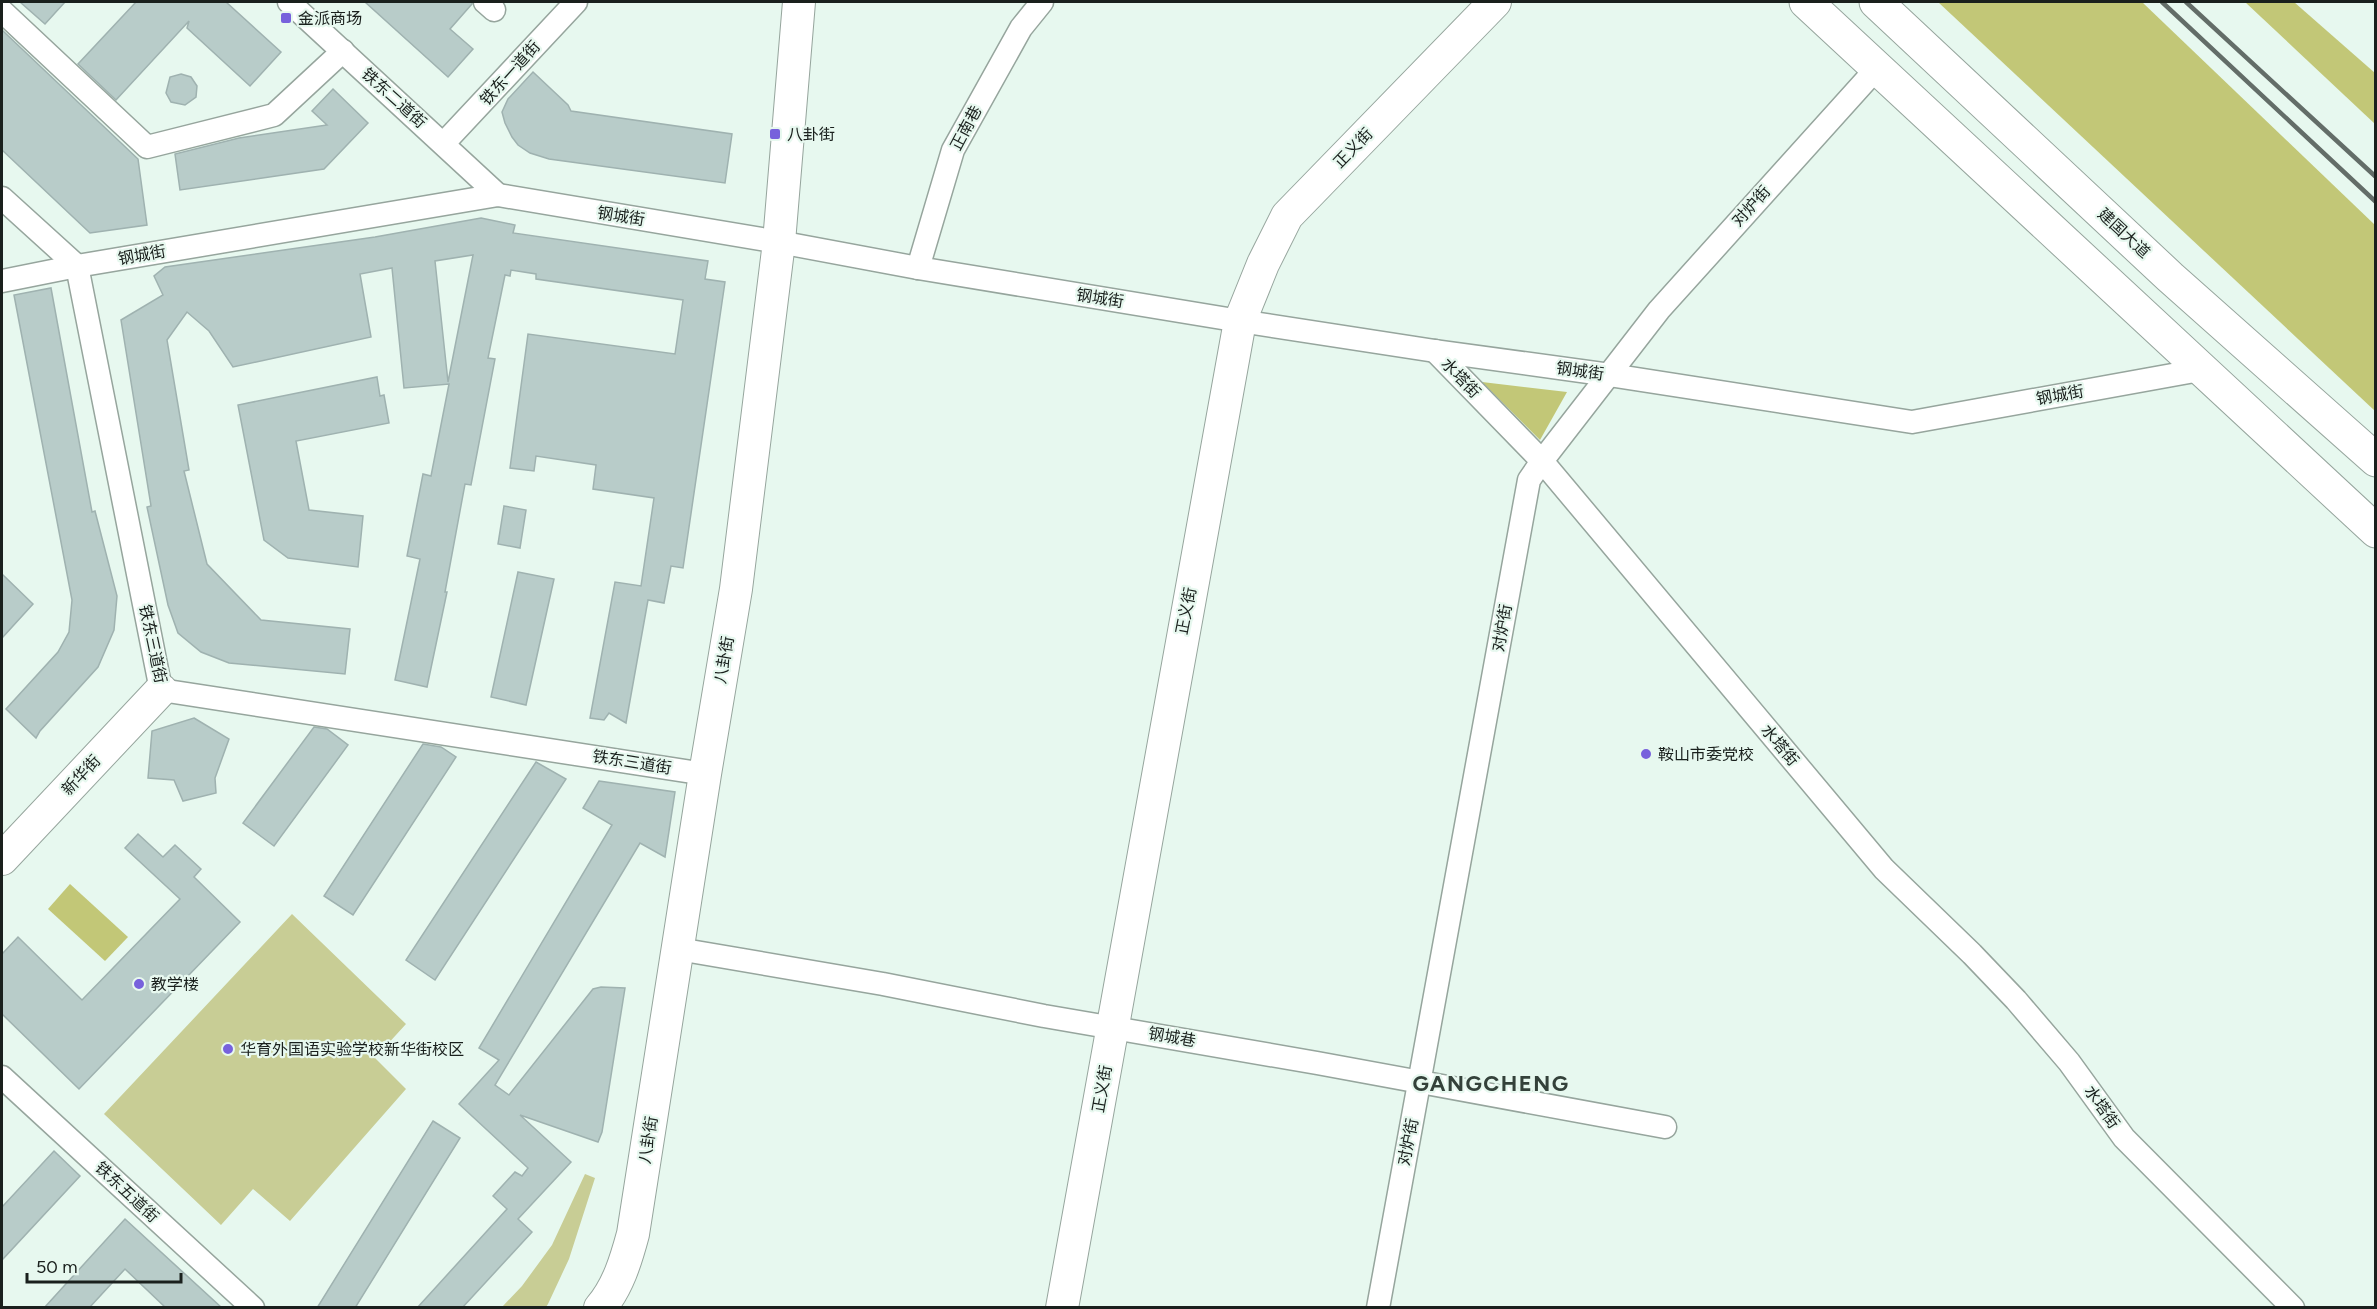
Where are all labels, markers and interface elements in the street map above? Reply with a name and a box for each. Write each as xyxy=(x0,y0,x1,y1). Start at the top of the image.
place label: 金派商场 xyxy=(298,9,362,28)
marker: 金派商场 xyxy=(279,11,293,25)
street label: 铁东一道街 xyxy=(476,37,544,109)
street label: 铁东二道街 xyxy=(358,64,430,132)
street label: 正南巷 xyxy=(946,102,986,154)
street label: 正义街 xyxy=(1329,124,1377,172)
place label: 八卦街 xyxy=(787,125,835,144)
marker: 八卦街 xyxy=(768,127,782,141)
street label: 对炉街 xyxy=(1728,182,1774,230)
street label: 钢城街 xyxy=(596,203,646,229)
street label: 建国大道 xyxy=(2094,204,2154,262)
street label: 钢城街 xyxy=(117,241,167,269)
street label: 钢城街 xyxy=(1075,285,1125,311)
street label: 水塔街 xyxy=(1437,354,1485,402)
street label: 钢城街 xyxy=(1555,358,1605,384)
street label: 钢城街 xyxy=(2035,381,2085,409)
street label: 正义街 xyxy=(1172,586,1200,636)
street label: 铁东三道街 xyxy=(135,603,171,685)
street label: 对炉街 xyxy=(1488,603,1516,653)
street label: 八卦街 xyxy=(710,635,738,685)
street label: 水塔街 xyxy=(1757,721,1803,769)
place label: 鞍山市委党校 xyxy=(1658,745,1754,764)
street label: 铁东三道街 xyxy=(591,746,673,778)
marker: 鞍山市委党校 xyxy=(1639,747,1653,761)
street label: 新华街 xyxy=(58,751,104,799)
place label: 教学楼 xyxy=(151,975,199,994)
marker: 教学楼 xyxy=(132,977,146,991)
street label: 钢城巷 xyxy=(1147,1023,1197,1051)
place label: 华育外国语实验学校新华街校区 xyxy=(240,1040,464,1059)
marker: 华育外国语实验学校新华街校区 xyxy=(221,1042,235,1056)
street label: 正义街 xyxy=(1088,1064,1116,1114)
district label: GANGCHENG xyxy=(1412,1070,1570,1097)
street label: 水塔街 xyxy=(2080,1082,2124,1132)
street label: 八卦街 xyxy=(635,1115,661,1165)
street label: 对炉街 xyxy=(1394,1117,1422,1167)
street label: 铁东五道街 xyxy=(91,1158,163,1226)
scale bar xyxy=(27,1246,182,1284)
text: 50 m xyxy=(36,1256,78,1278)

